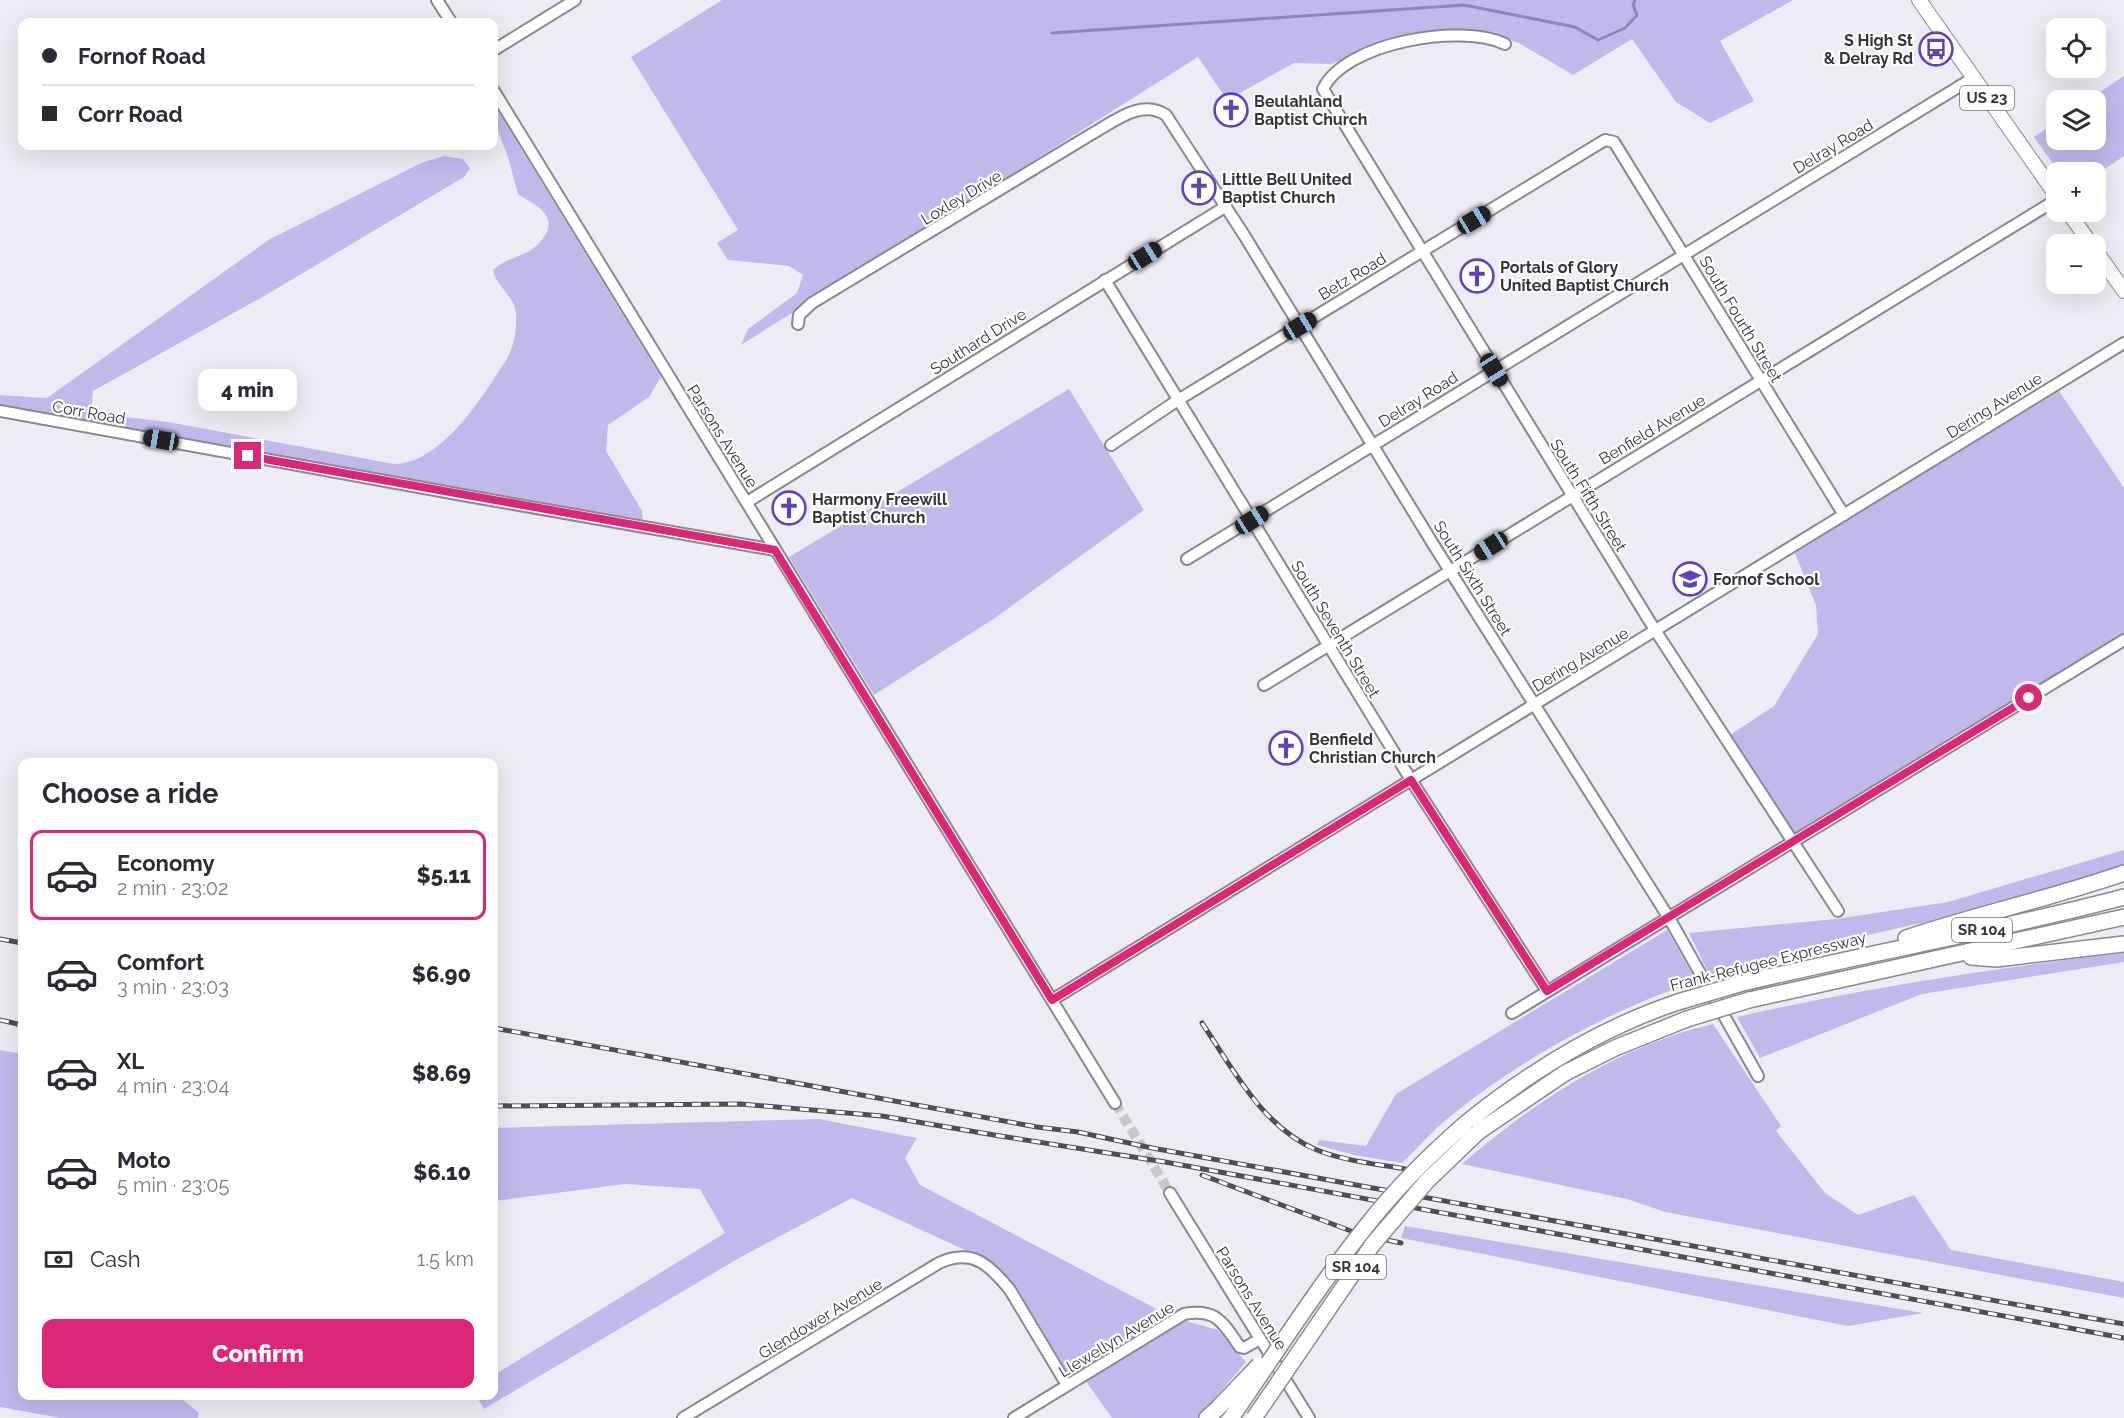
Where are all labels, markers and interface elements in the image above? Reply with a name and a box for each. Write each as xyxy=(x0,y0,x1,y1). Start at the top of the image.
map controls xyxy=(2046,18,2106,294)
button: locate xyxy=(2046,18,2106,78)
place label: S High St & Delray Rd xyxy=(1824,31,1913,68)
bus stop icon: S High St & Delray Rd xyxy=(1918,31,1954,67)
text: Fornof Road xyxy=(78,43,206,69)
road number: US 23 xyxy=(1960,86,2014,110)
button: layers xyxy=(2046,90,2106,150)
church icon: Beulahland Baptist Church xyxy=(1213,92,1249,128)
place label: Beulahland Baptist Church xyxy=(1254,92,1367,129)
text: Corr Road xyxy=(78,101,183,127)
street label: Delray Road xyxy=(1790,115,1877,178)
button: + xyxy=(2046,162,2106,222)
street label: Loxley Drive xyxy=(918,166,1005,229)
church icon: Little Bell United Baptist Church xyxy=(1181,170,1217,206)
place label: Little Bell United Baptist Church xyxy=(1222,170,1352,207)
car xyxy=(1454,203,1494,237)
button: − xyxy=(2046,234,2106,294)
car xyxy=(1125,239,1165,273)
street label: Betz Road xyxy=(1315,249,1390,304)
street label: South Fourth Street xyxy=(1695,253,1786,386)
church icon: Portals of Glory United Baptist Church xyxy=(1459,258,1495,294)
place label: Portals of Glory United Baptist Church xyxy=(1500,258,1669,295)
street label: Southard Drive xyxy=(927,304,1030,379)
car xyxy=(1280,309,1320,343)
car xyxy=(1477,350,1511,390)
street label: Delray Road xyxy=(1375,368,1461,431)
callout: 4 min xyxy=(198,369,298,411)
street label: Dering Avenue xyxy=(1943,369,2045,442)
text: 4 min xyxy=(221,378,274,402)
street label: Parsons Avenue xyxy=(683,381,762,491)
street label: Benfield Avenue xyxy=(1596,390,1709,469)
street label: Corr Road xyxy=(51,397,127,428)
car xyxy=(142,428,180,452)
street label: South Fifth Street xyxy=(1546,436,1631,555)
route end xyxy=(234,442,261,469)
church icon: Harmony Freewill Baptist Church xyxy=(771,490,807,526)
place label: Harmony Freewill Baptist Church xyxy=(812,490,948,527)
car xyxy=(1232,503,1272,537)
street label: South Sixth Street xyxy=(1430,517,1516,640)
car xyxy=(1471,529,1511,563)
street label: South Seventh Street xyxy=(1287,557,1384,702)
school or university icon: Fornof School xyxy=(1672,561,1708,597)
place label: Fornof School xyxy=(1713,570,1820,589)
street label: Dering Avenue xyxy=(1529,623,1632,696)
route start xyxy=(2015,684,2042,711)
church icon: Benfield Christian Church xyxy=(1268,730,1304,766)
place label: Benfield Christian Church xyxy=(1309,730,1436,767)
text: Choose a ride xyxy=(42,778,218,809)
icon: car xyxy=(45,848,99,902)
text: Economy xyxy=(117,850,215,876)
text: $5.11 xyxy=(417,862,471,888)
text: 2 min · 23:02 xyxy=(117,876,228,900)
road number: SR 104 xyxy=(1952,918,2012,942)
street label: Frank-Refugee Expressway xyxy=(1668,928,1869,995)
icon: car xyxy=(45,947,99,1001)
text: Comfort xyxy=(117,949,204,975)
text: $6.90 xyxy=(412,961,471,987)
text: 3 min · 23:03 xyxy=(117,975,229,999)
icon: car xyxy=(45,1046,99,1100)
text: XL xyxy=(117,1048,144,1074)
text: $8.69 xyxy=(412,1060,471,1086)
text: 4 min · 23:04 xyxy=(117,1074,229,1098)
icon: car xyxy=(45,1145,99,1199)
text: Moto xyxy=(117,1147,171,1173)
text: $6.10 xyxy=(413,1159,471,1185)
text: 5 min · 23:05 xyxy=(117,1173,229,1197)
icon: cash xyxy=(42,1243,75,1276)
street label: Parsons Avenue xyxy=(1212,1243,1291,1353)
text: Cash xyxy=(90,1246,141,1272)
text: 1.5 km xyxy=(417,1247,474,1271)
road number: SR 104 xyxy=(1326,1255,1386,1279)
street label: Glendower Avenue xyxy=(755,1274,885,1363)
street label: Llewellyn Avenue xyxy=(1055,1298,1177,1381)
button: Confirm xyxy=(42,1319,474,1388)

